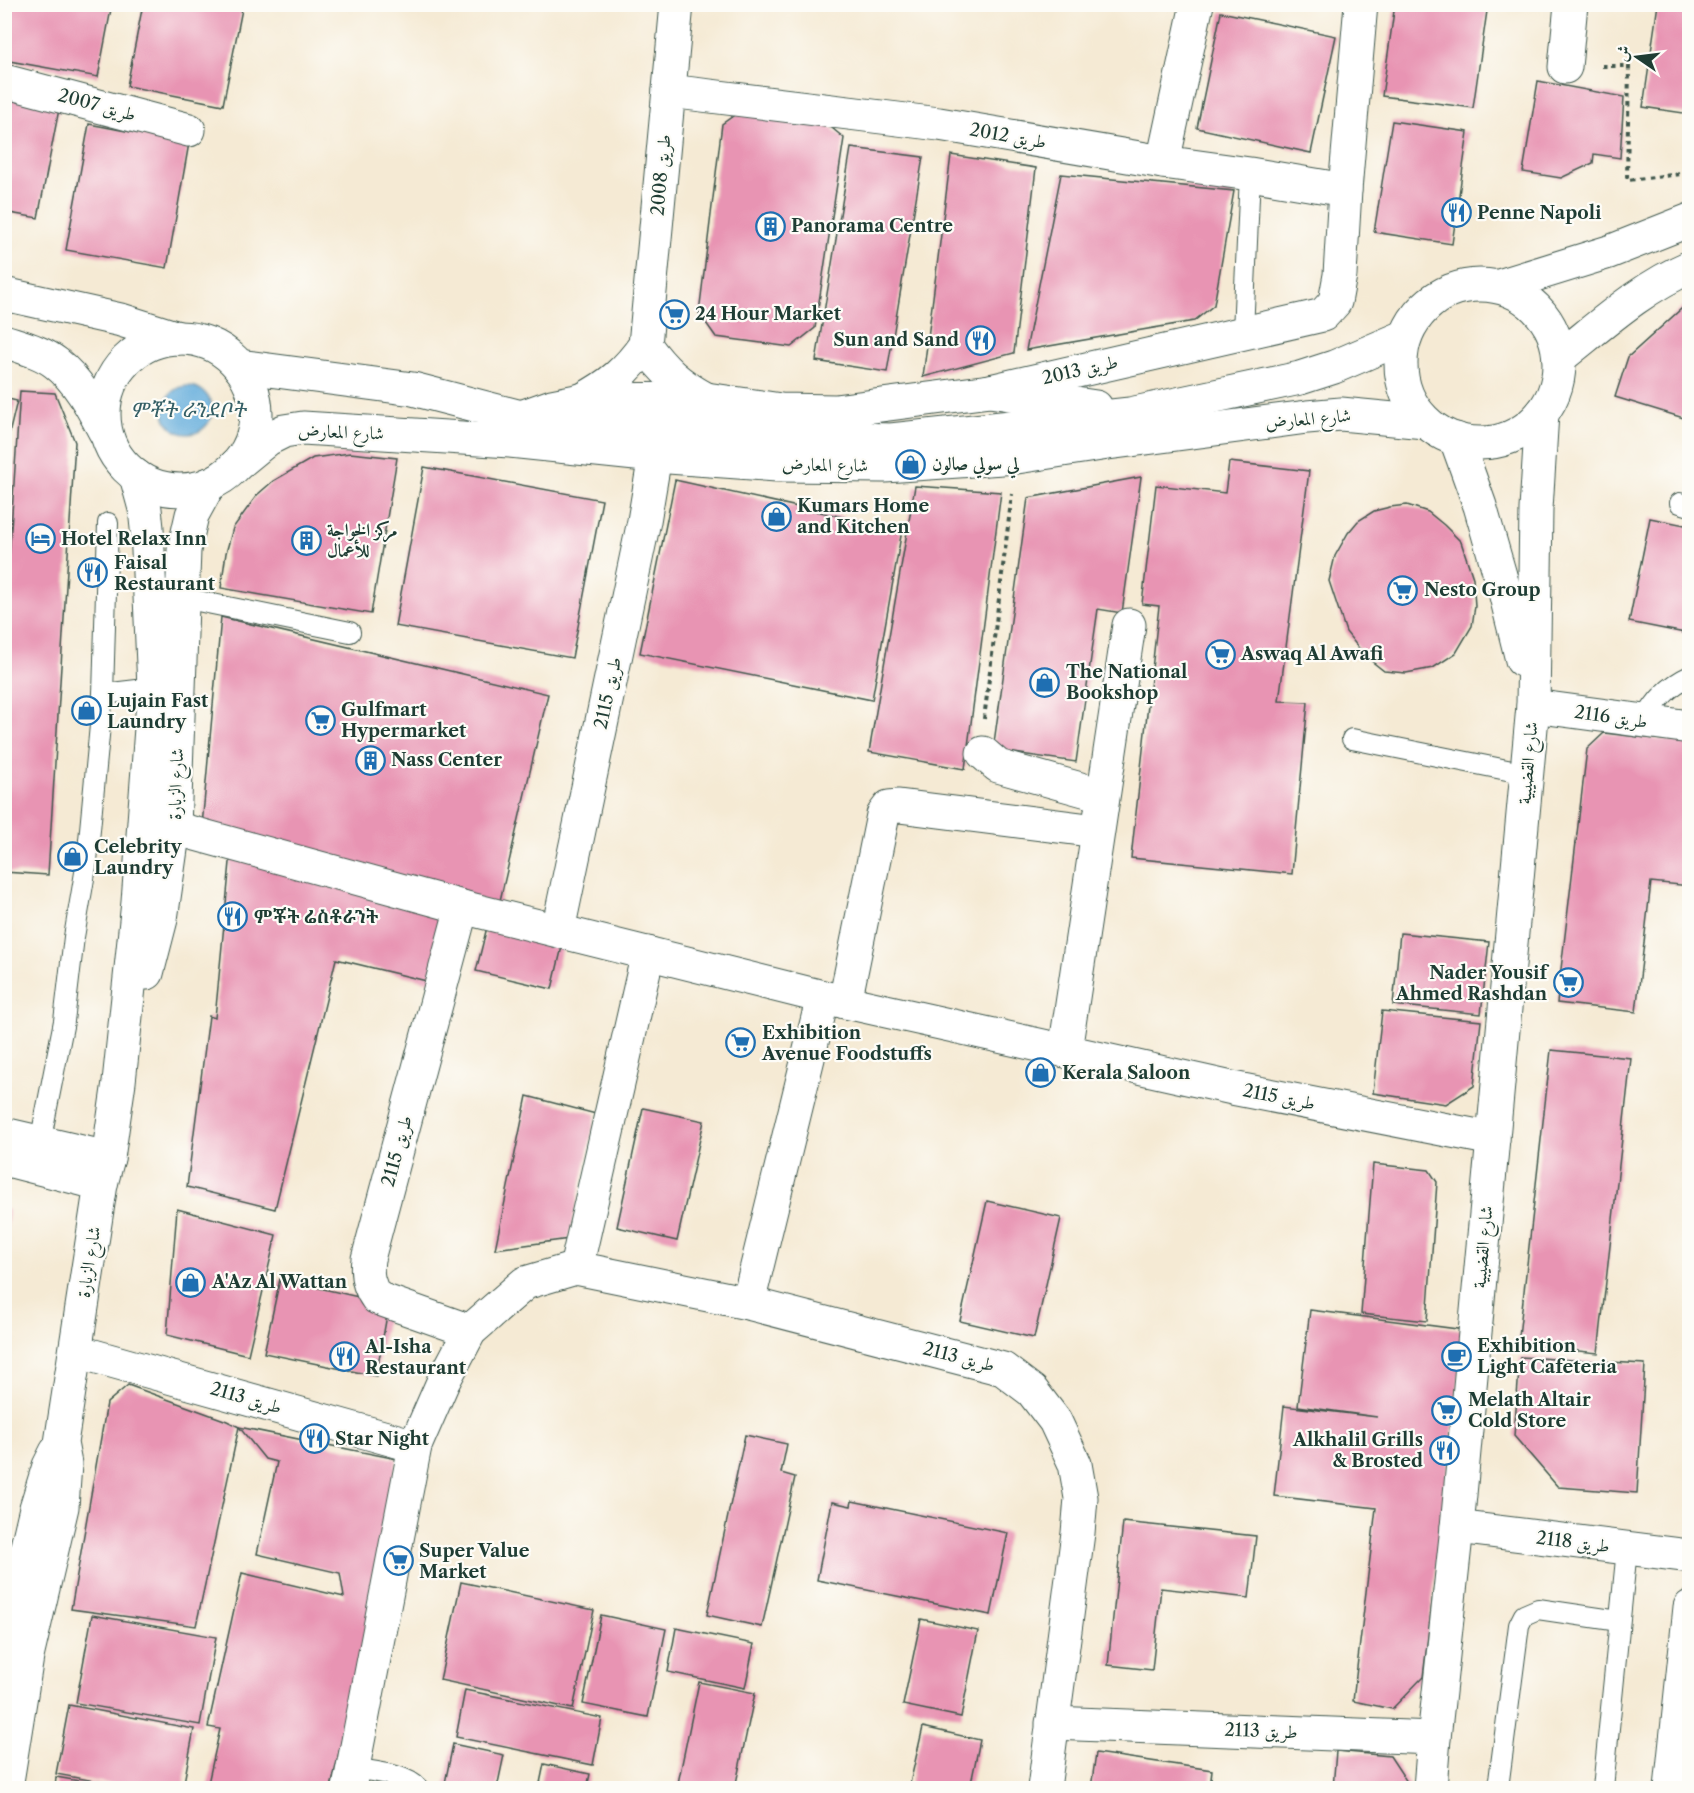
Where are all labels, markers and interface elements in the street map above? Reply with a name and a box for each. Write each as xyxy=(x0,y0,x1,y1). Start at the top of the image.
north arrow xyxy=(1607,27,1667,87)
text: ش xyxy=(1611,43,1634,63)
street label: طريق 2007 xyxy=(55,84,138,127)
street label: طريق 2012 xyxy=(968,118,1048,155)
street label: طريق 2008 xyxy=(646,133,677,217)
restaurant icon: Penne Napoli xyxy=(1440,197,1472,229)
place label: Penne Napoli xyxy=(1477,202,1602,224)
building icon: Panorama Centre xyxy=(754,210,786,242)
place label: Panorama Centre xyxy=(791,215,953,237)
supermarket icon: 24 Hour Market xyxy=(658,298,690,330)
place label: 24 Hour Market xyxy=(695,303,842,325)
restaurant icon: Sun and Sand xyxy=(964,324,996,356)
place label: Sun and Sand xyxy=(833,329,959,351)
street label: طريق 2013 xyxy=(1040,351,1120,390)
water label: ምቾት ራንደቦት xyxy=(131,398,247,422)
street label: شارع المعارض xyxy=(1264,404,1352,438)
street label: شارع المعارض xyxy=(297,420,384,448)
shop icon: لي سولي صالون xyxy=(895,448,927,480)
street label: شارع المعارض xyxy=(782,453,868,481)
place label: لي سولي صالون xyxy=(932,453,1020,479)
place label: Kumars Home and Kitchen xyxy=(797,495,930,538)
shop icon: Kumars Home and Kitchen xyxy=(760,500,792,532)
place label: مركز الخواجة للأعمال xyxy=(327,519,398,562)
hotel icon: Hotel Relax Inn xyxy=(24,523,56,555)
building icon: مركز الخواجة للأعمال xyxy=(290,524,322,556)
place label: Hotel Relax Inn xyxy=(61,528,207,550)
place label: Faisal Restaurant xyxy=(114,552,216,595)
restaurant icon: Faisal Restaurant xyxy=(77,557,109,589)
supermarket icon: Nesto Group xyxy=(1387,574,1419,606)
place label: Nesto Group xyxy=(1424,579,1541,601)
supermarket icon: Aswaq Al Awafi xyxy=(1204,638,1236,670)
place label: Aswaq Al Awafi xyxy=(1240,643,1384,665)
street label: طريق 2115 xyxy=(590,655,627,731)
place label: The National Bookshop xyxy=(1066,661,1187,704)
shop icon: The National Bookshop xyxy=(1029,666,1061,698)
place label: Lujain Fast Laundry xyxy=(107,690,209,733)
shop icon: Lujain Fast Laundry xyxy=(70,695,102,727)
place label: Gulfmart Hypermarket xyxy=(341,699,467,742)
street label: طريق 2116 xyxy=(1573,701,1649,734)
supermarket icon: Gulfmart Hypermarket xyxy=(304,704,336,736)
street label: شارع القضيبية xyxy=(1513,721,1547,806)
building icon: Nass Center xyxy=(354,744,386,776)
street label: شارع الزبارة xyxy=(164,748,192,820)
place label: Nass Center xyxy=(391,749,502,771)
place label: Celebrity Laundry xyxy=(94,836,183,879)
shop icon: Celebrity Laundry xyxy=(57,841,89,873)
restaurant icon: ምቾት ሬስቶራንት xyxy=(217,901,249,933)
place label: ምቾት ሬስቶራንት xyxy=(254,906,379,928)
place label: Nader Yousif Ahmed Rashdan xyxy=(1395,962,1549,1005)
supermarket icon: Nader Yousif Ahmed Rashdan xyxy=(1552,967,1584,999)
place label: Exhibition Avenue Foodstuffs xyxy=(761,1022,932,1065)
supermarket icon: Exhibition Avenue Foodstuffs xyxy=(725,1027,757,1059)
shop icon: Kerala Saloon xyxy=(1025,1057,1057,1089)
place label: Kerala Saloon xyxy=(1062,1062,1191,1084)
street label: طريق 2115 xyxy=(1241,1079,1317,1116)
street label: طريق 2115 xyxy=(377,1113,418,1189)
street label: شارع القضيبية xyxy=(1468,1205,1502,1290)
street label: شارع الزبارة xyxy=(73,1225,109,1300)
shop icon: A'Az Al Wattan xyxy=(175,1266,207,1298)
place label: A'Az Al Wattan xyxy=(211,1271,348,1293)
place label: Exhibition Light Cafeteria xyxy=(1477,1335,1617,1378)
place label: Al-Isha Restaurant xyxy=(364,1336,467,1379)
street label: طريق 2113 xyxy=(921,1337,997,1377)
cafe icon: Exhibition Light Cafeteria xyxy=(1440,1340,1472,1372)
restaurant icon: Al-Isha Restaurant xyxy=(328,1341,360,1373)
street label: طريق 2113 xyxy=(208,1377,284,1420)
place label: Melath Altair Cold Store xyxy=(1468,1389,1591,1432)
supermarket icon: Melath Altair Cold Store xyxy=(1431,1394,1463,1426)
restaurant icon: Star Night xyxy=(298,1423,330,1455)
place label: Star Night xyxy=(335,1428,430,1450)
place label: Alkhalil Grills & Brosted xyxy=(1292,1429,1423,1472)
restaurant icon: Alkhalil Grills & Brosted xyxy=(1428,1434,1460,1466)
street label: طريق 2118 xyxy=(1535,1527,1611,1558)
place label: Super Value Market xyxy=(419,1540,530,1583)
supermarket icon: Super Value Market xyxy=(382,1545,414,1577)
street label: طريق 2113 xyxy=(1224,1719,1298,1744)

